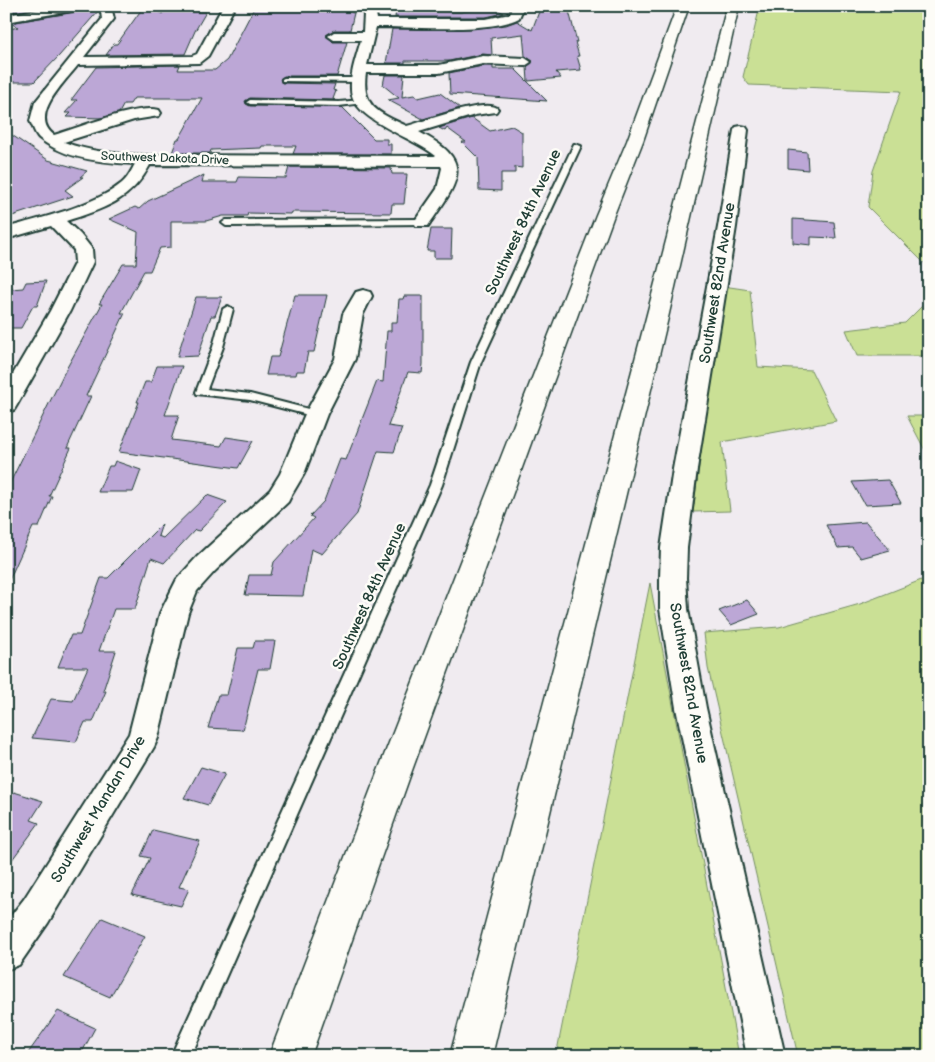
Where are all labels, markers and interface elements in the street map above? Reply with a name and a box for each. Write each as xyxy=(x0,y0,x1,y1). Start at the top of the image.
street label: Southwest 84th Avenue xyxy=(481,146,566,298)
street label: Southwest Dakota Drive xyxy=(101,149,229,168)
street label: Southwest 82nd Avenue xyxy=(695,201,740,365)
street label: Southwest 84th Avenue xyxy=(329,520,410,673)
street label: Southwest 82nd Avenue xyxy=(665,601,712,765)
street label: Southwest Mandan Drive xyxy=(47,732,150,886)

